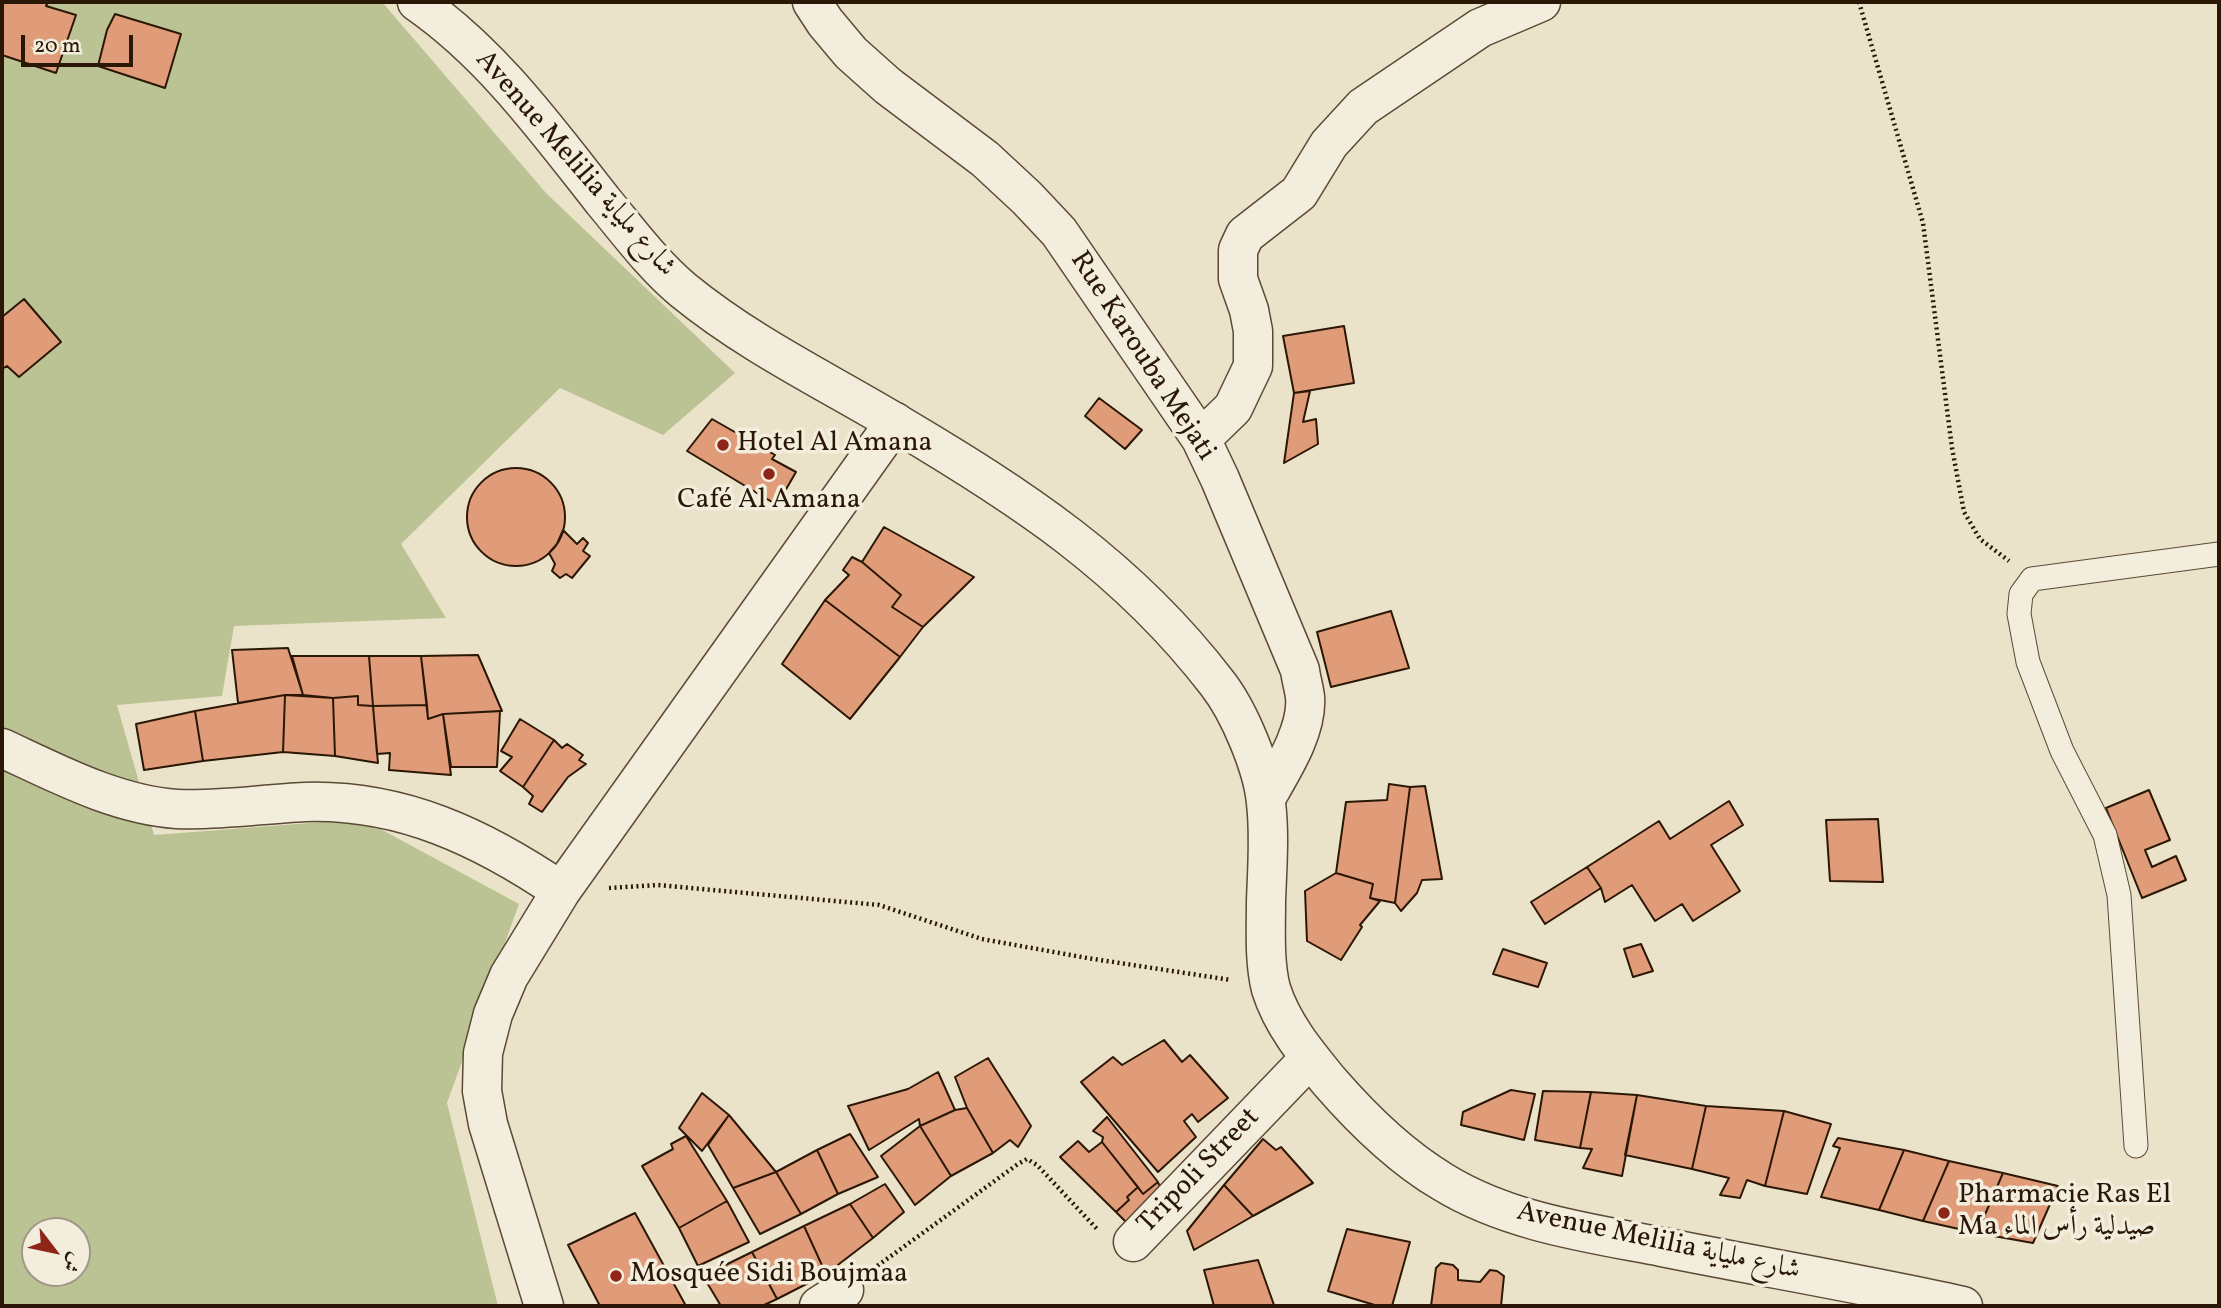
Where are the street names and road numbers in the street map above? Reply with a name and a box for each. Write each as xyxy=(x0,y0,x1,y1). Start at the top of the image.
street label: Avenue Melilia شارع ملياية xyxy=(467,45,681,285)
street label: Rue Karouba Mejati xyxy=(1061,246,1221,468)
street label: Tripoli Street xyxy=(1132,1102,1268,1242)
street label: Avenue Melilia شارع ملياية xyxy=(1513,1197,1803,1289)

